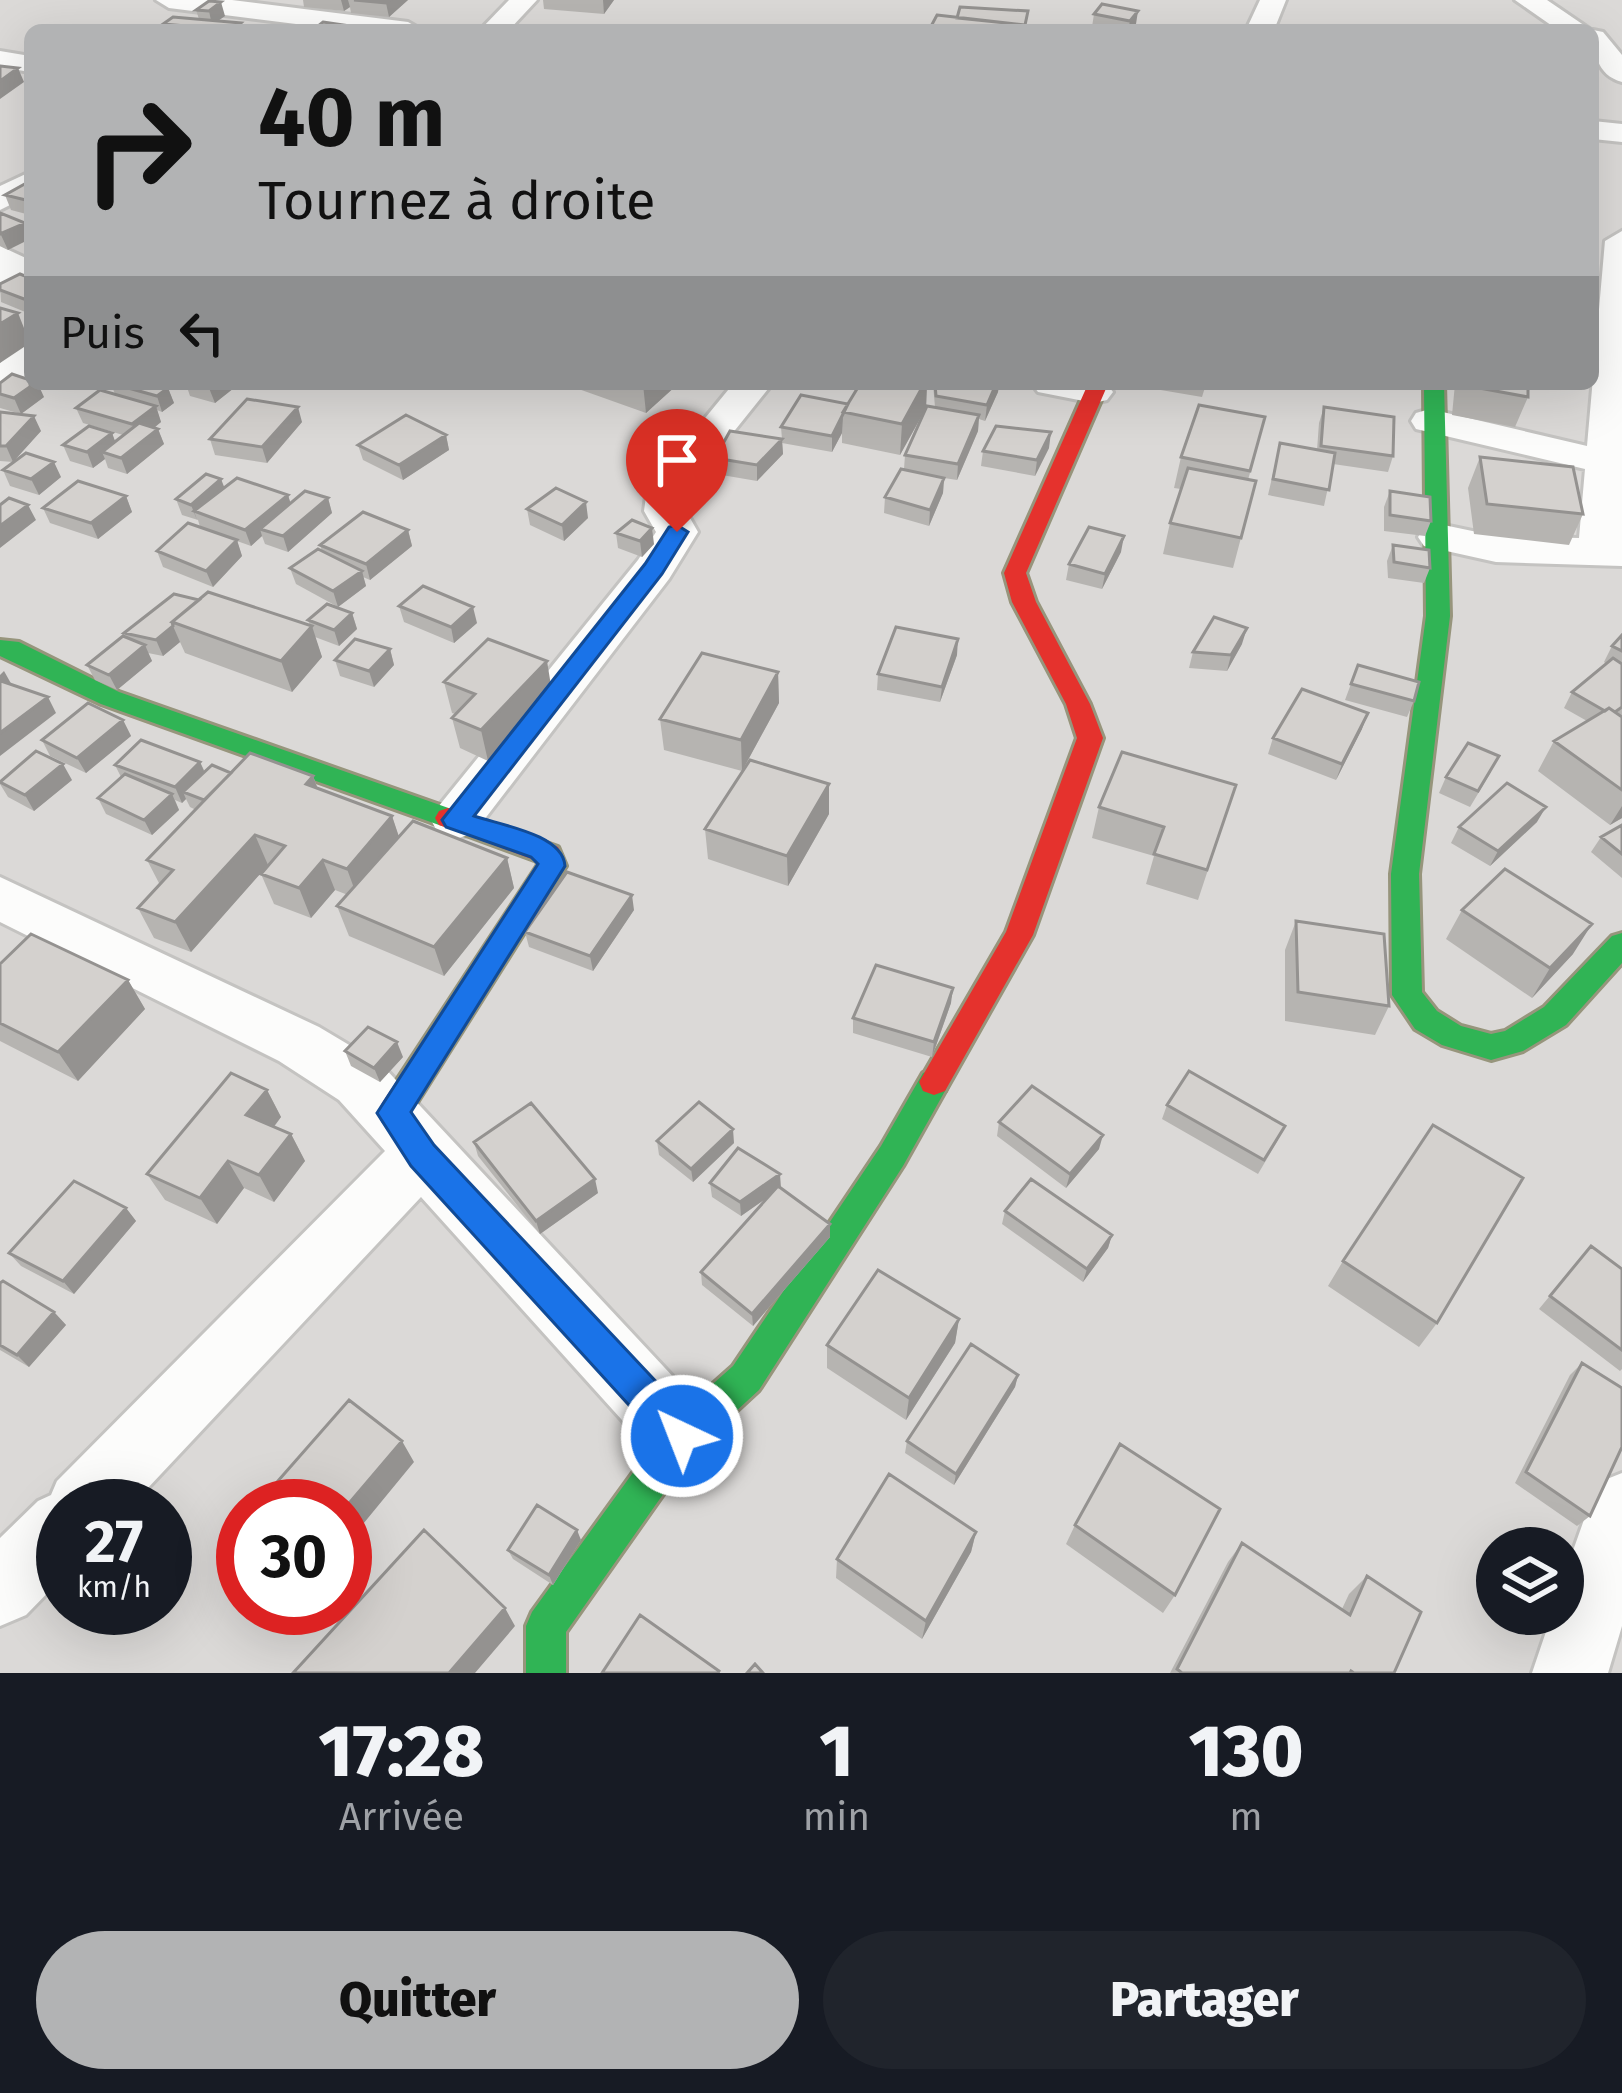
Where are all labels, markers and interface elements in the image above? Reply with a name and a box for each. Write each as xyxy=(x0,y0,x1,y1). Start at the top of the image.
text: 40 m xyxy=(258,67,446,168)
icon: right xyxy=(60,72,216,228)
text: Tournez à droite xyxy=(258,169,655,233)
icon: left xyxy=(169,300,235,366)
text: Puis xyxy=(60,306,145,360)
pin xyxy=(626,409,728,532)
icon: arrive xyxy=(644,427,710,493)
position arrow xyxy=(619,1373,745,1499)
speed limit sign: 30 xyxy=(216,1479,372,1635)
text: 27 xyxy=(85,1506,143,1578)
map controls xyxy=(1476,1527,1584,1635)
button: layers xyxy=(1476,1527,1584,1635)
text: km/h xyxy=(77,1569,151,1605)
text: 17:28 xyxy=(319,1709,484,1795)
text: 1 xyxy=(819,1709,854,1795)
text: 130 xyxy=(1189,1709,1303,1795)
text: Arrivée xyxy=(339,1794,464,1840)
text: min xyxy=(803,1794,870,1840)
text: m xyxy=(1229,1794,1263,1840)
button: Quitter xyxy=(36,1931,799,2069)
button: Partager xyxy=(823,1931,1586,2069)

